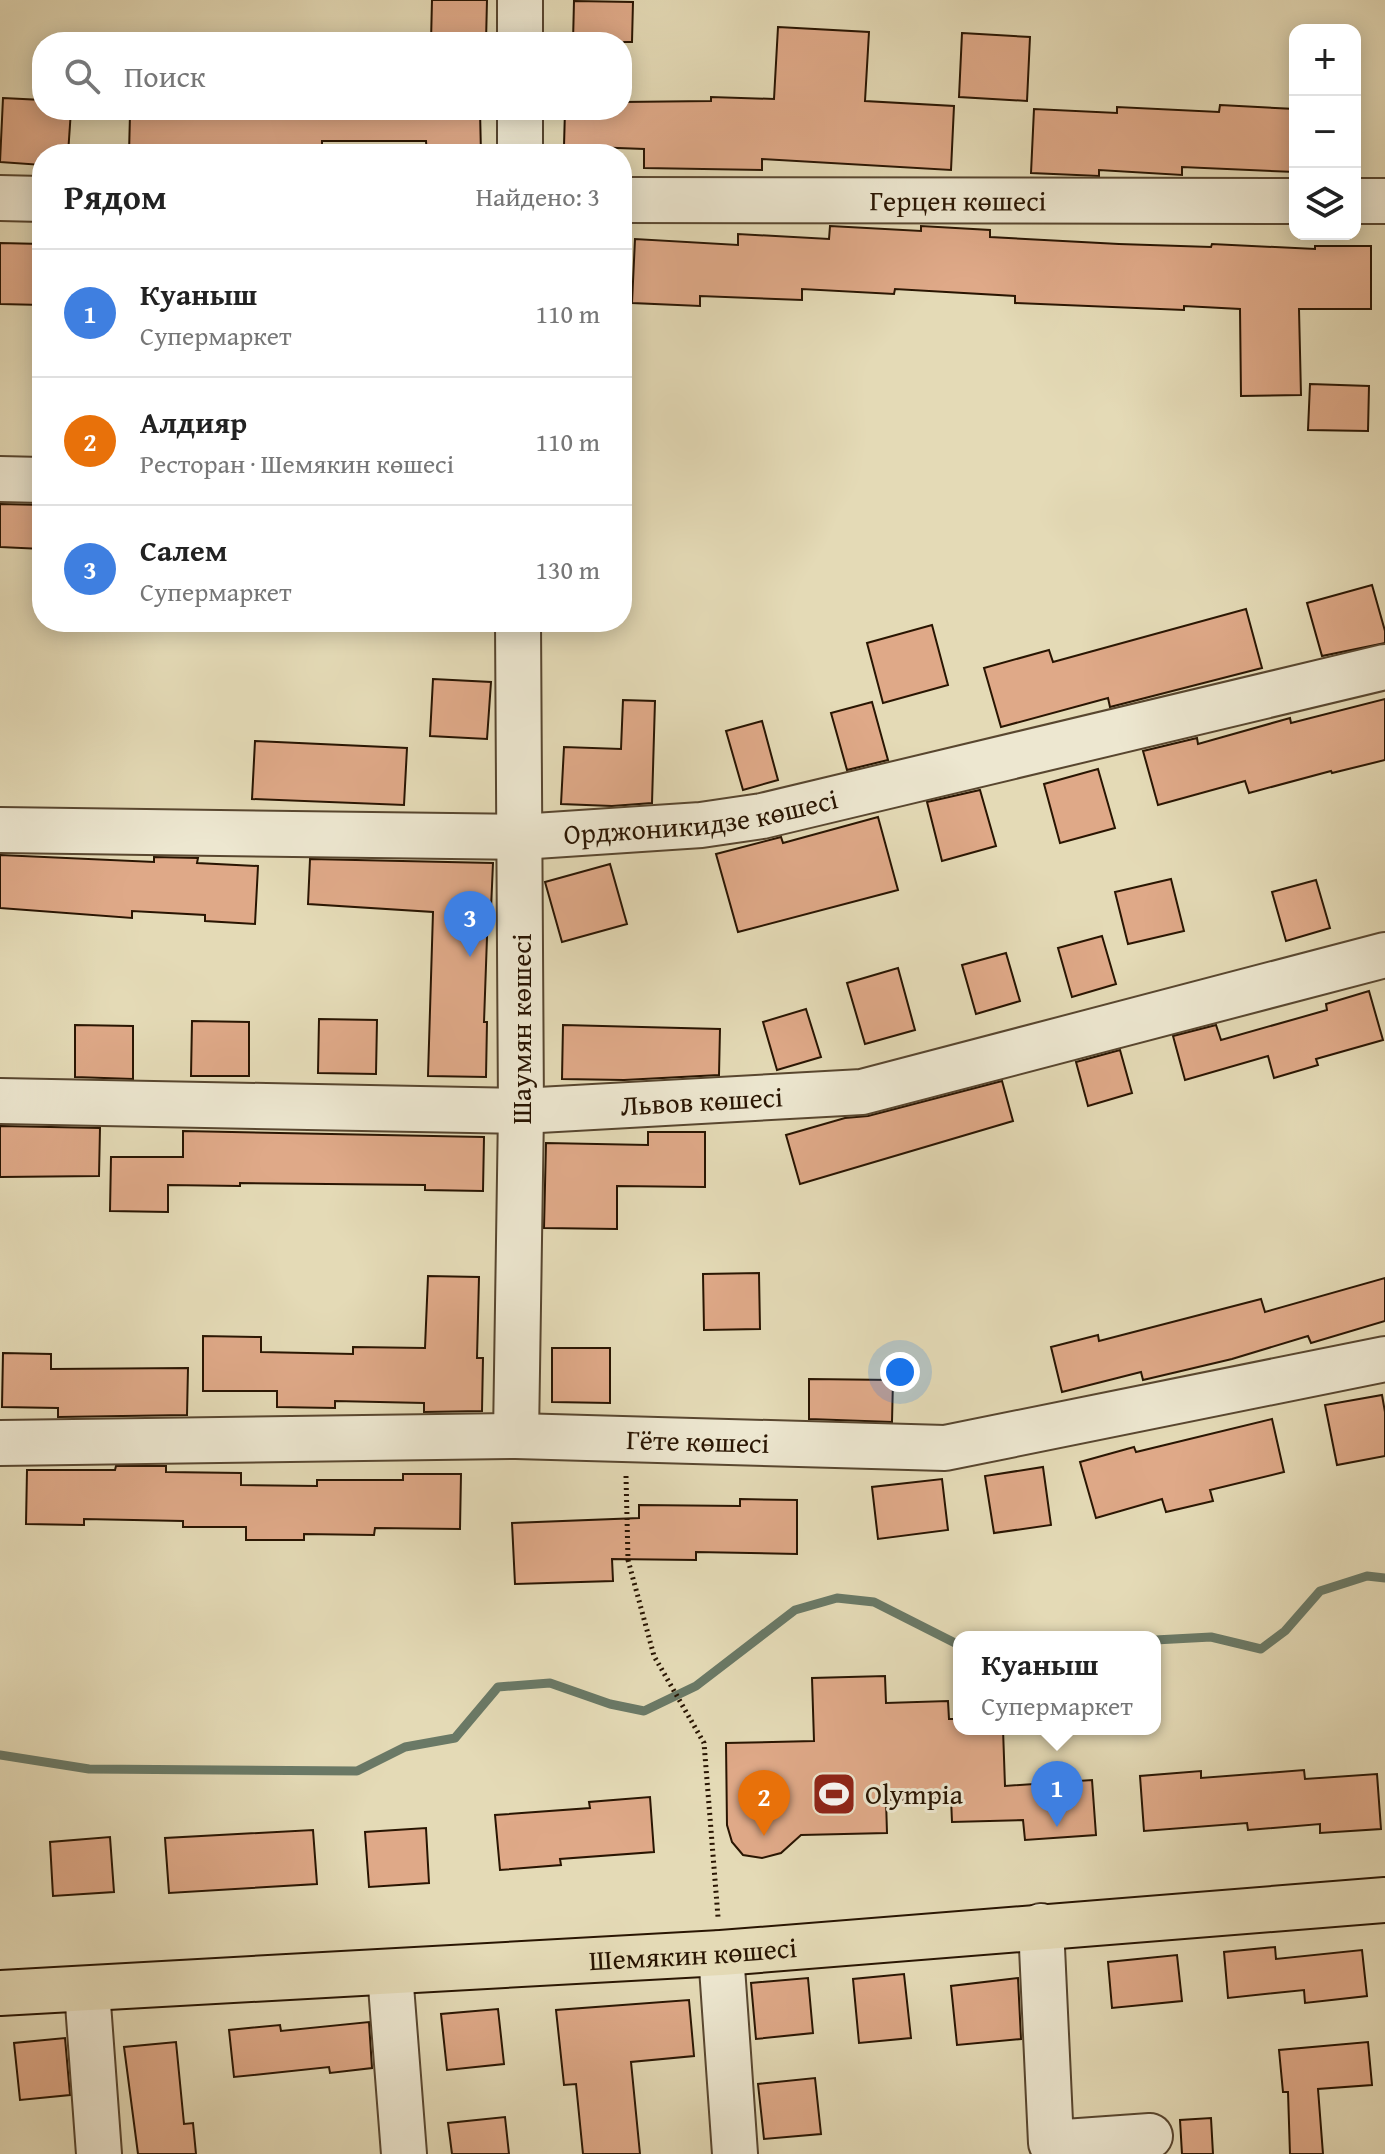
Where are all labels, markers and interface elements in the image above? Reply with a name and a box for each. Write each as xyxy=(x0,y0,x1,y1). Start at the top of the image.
map controls xyxy=(1289,24,1361,240)
button: + xyxy=(1289,24,1361,96)
search box xyxy=(32,32,632,120)
icon: search xyxy=(60,54,104,98)
text: Поиск xyxy=(124,54,206,98)
button: − xyxy=(1289,96,1361,168)
button: layers xyxy=(1289,168,1361,240)
text: Рядом xyxy=(64,172,167,221)
text: Найдено: 3 xyxy=(476,177,600,216)
street label: Герцен көшесі xyxy=(870,179,1047,221)
text: Куаныш xyxy=(140,272,257,316)
text: 1 xyxy=(83,294,97,333)
text: 110 m xyxy=(535,294,600,333)
text: Супермаркет xyxy=(140,316,292,355)
text: Алдияр xyxy=(140,400,247,444)
text: 2 xyxy=(83,422,97,461)
text: 110 m xyxy=(535,422,600,461)
text: Ресторан · Шемякин көшесі xyxy=(140,444,454,483)
text: Салем xyxy=(140,528,227,572)
text: 3 xyxy=(83,550,97,589)
text: 130 m xyxy=(535,550,600,589)
text: Супермаркет xyxy=(140,572,292,611)
street label: Орджоникидзе көшесі xyxy=(562,778,842,854)
pin: 3 xyxy=(444,891,496,957)
street label: Шаумян көшесі xyxy=(500,933,541,1125)
street label: Львов көшесі xyxy=(619,1075,784,1125)
your location xyxy=(880,1352,920,1392)
street label: Гёте көшесі xyxy=(626,1418,770,1463)
popup xyxy=(953,1631,1161,1735)
text: Куаныш xyxy=(981,1642,1099,1686)
text: Супермаркет xyxy=(981,1686,1133,1725)
pin: 1 xyxy=(1031,1761,1083,1827)
pin: 2 xyxy=(738,1770,790,1836)
sports icon: Olympia xyxy=(810,1770,858,1818)
place label: Olympia xyxy=(865,1773,964,1814)
street label: Шемякин көшесі xyxy=(588,1926,798,1980)

